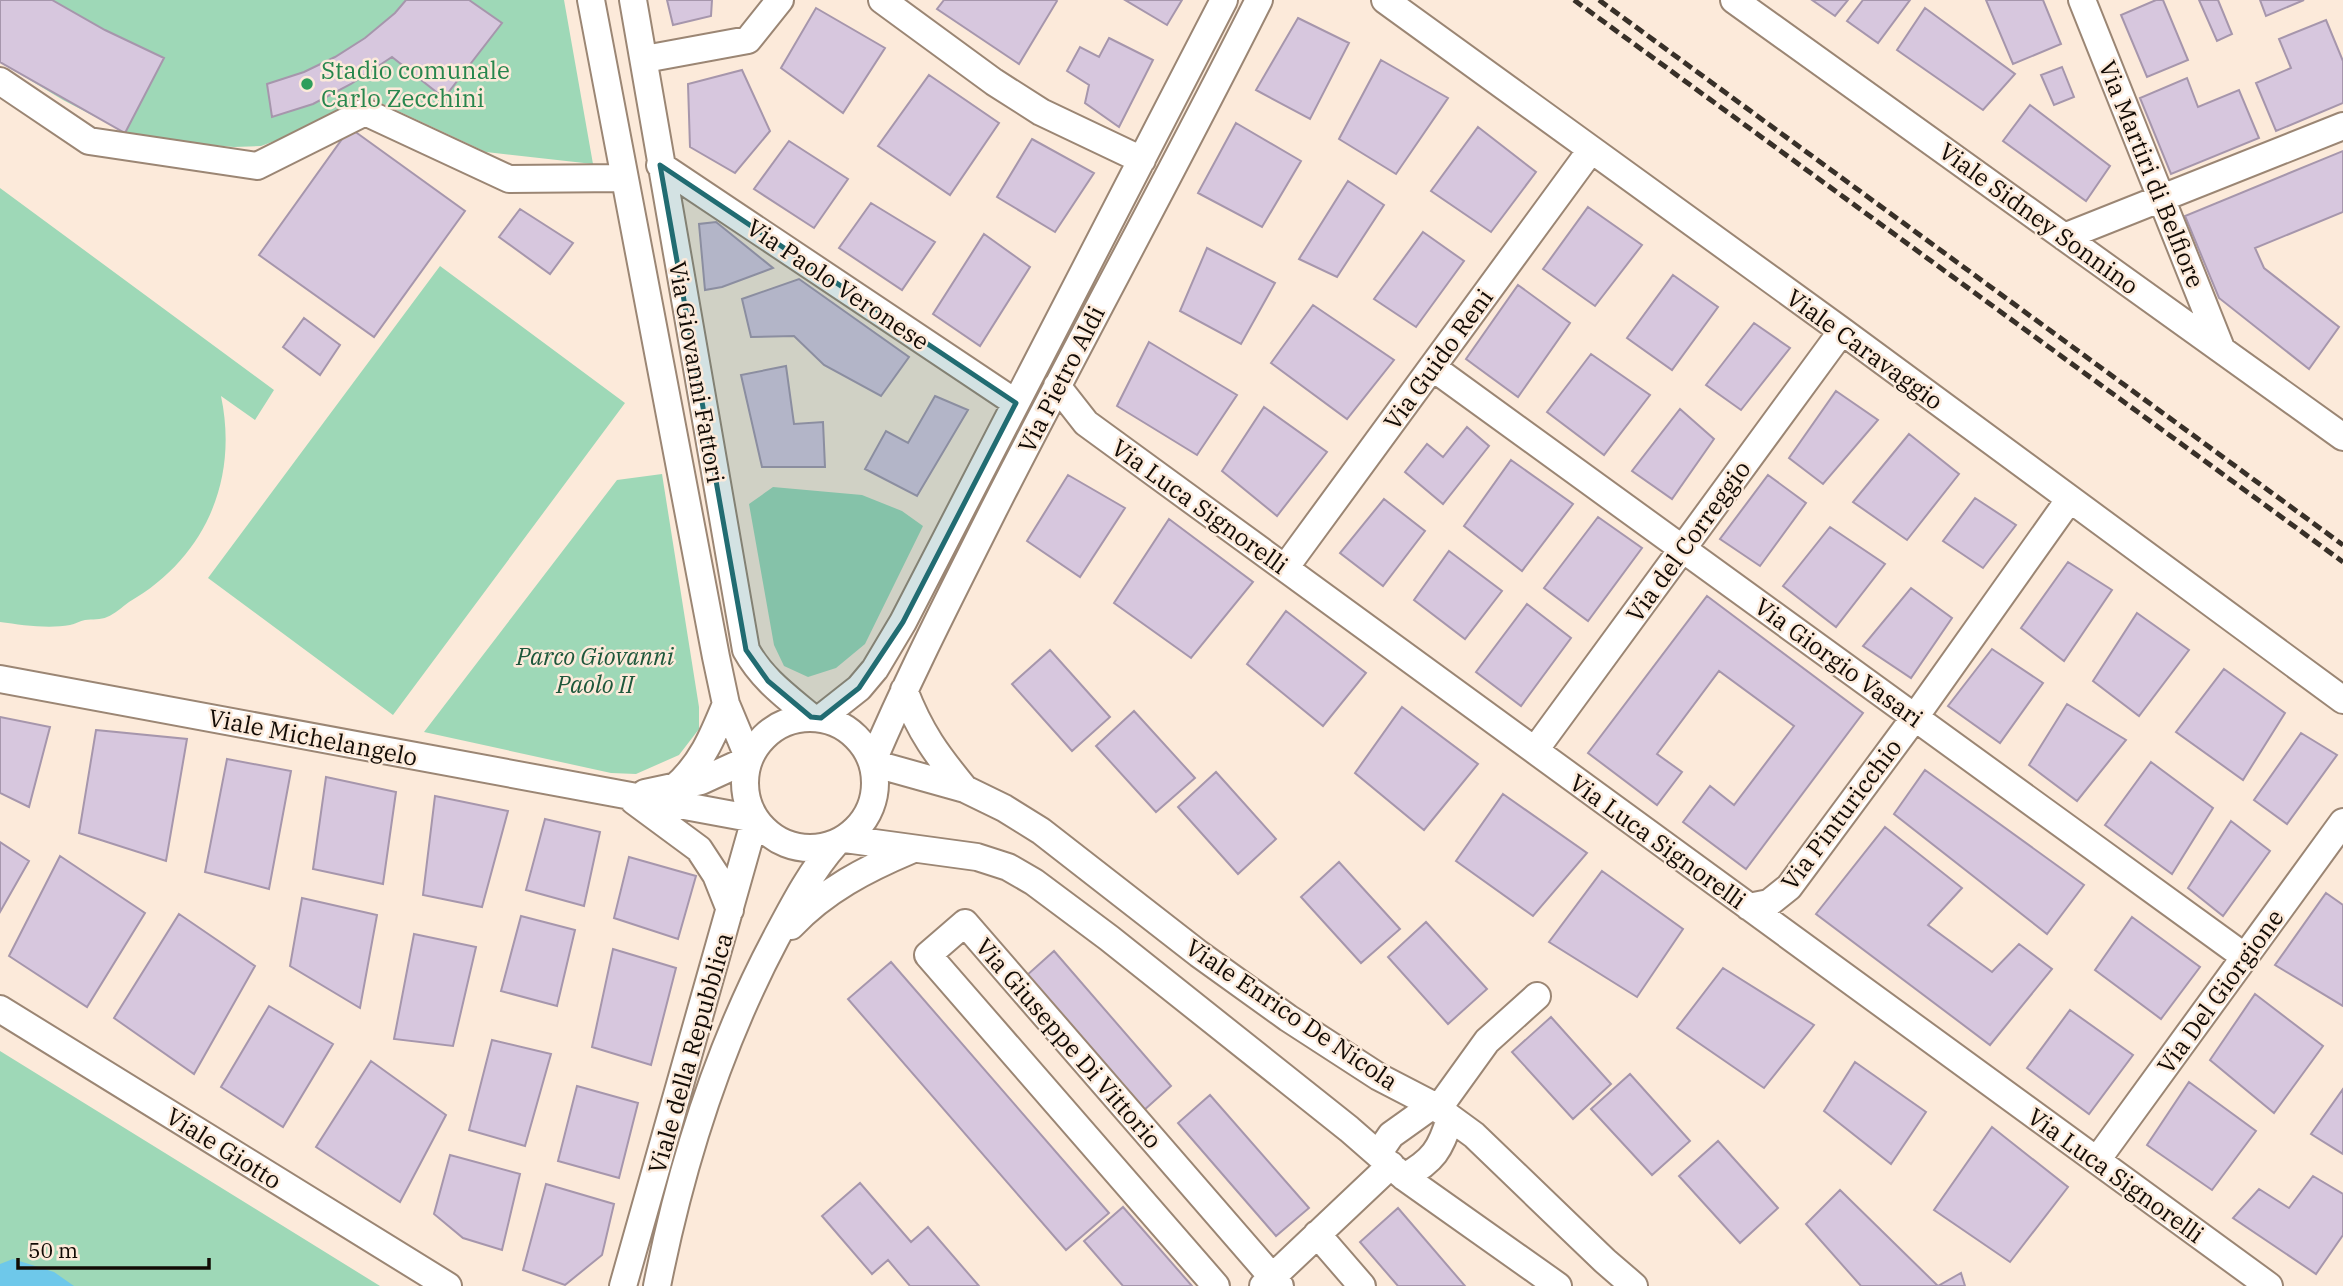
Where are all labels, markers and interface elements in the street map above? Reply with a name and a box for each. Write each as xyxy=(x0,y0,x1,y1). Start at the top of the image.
place label: Stadio comunale Carlo Zecchini xyxy=(321,54,510,114)
street label: Via Martiri di Belfiore xyxy=(2092,56,2212,292)
marker: Stadio comunale Carlo Zecchini xyxy=(299,76,315,92)
street label: Viale Sidney Sonnino xyxy=(1933,135,2145,301)
street label: Via Paolo Veronese xyxy=(740,211,936,357)
street label: Via Giovanni Fattori xyxy=(662,259,732,485)
street label: Viale Caravaggio xyxy=(1780,281,1950,417)
street label: Via Guido Reni xyxy=(1376,282,1500,436)
street label: Via Pietro Aldi xyxy=(1010,300,1112,458)
street label: Via Luca Signorelli xyxy=(1105,431,1295,581)
street label: Via del Correggio xyxy=(1619,454,1757,628)
street label: Via Giorgio Vasari xyxy=(1748,590,1930,734)
park label: Parco Giovanni Paolo II xyxy=(515,640,675,700)
street label: Viale Michelangelo xyxy=(206,701,420,773)
street label: Via Pinturicchio xyxy=(1774,732,1908,896)
street label: Via Luca Signorelli xyxy=(1563,766,1753,916)
street label: Via Del Giorgione xyxy=(2150,902,2290,1080)
street label: Viale della Repubblica xyxy=(640,929,740,1177)
street label: Via Giuseppe Di Vittorio xyxy=(969,931,1169,1155)
street label: Viale Enrico De Nicola xyxy=(1180,931,1404,1097)
street label: Viale Giotto xyxy=(160,1100,288,1196)
street label: Via Luca Signorelli xyxy=(2021,1100,2211,1250)
scale bar xyxy=(18,1226,208,1270)
text: 50 m xyxy=(28,1236,78,1264)

